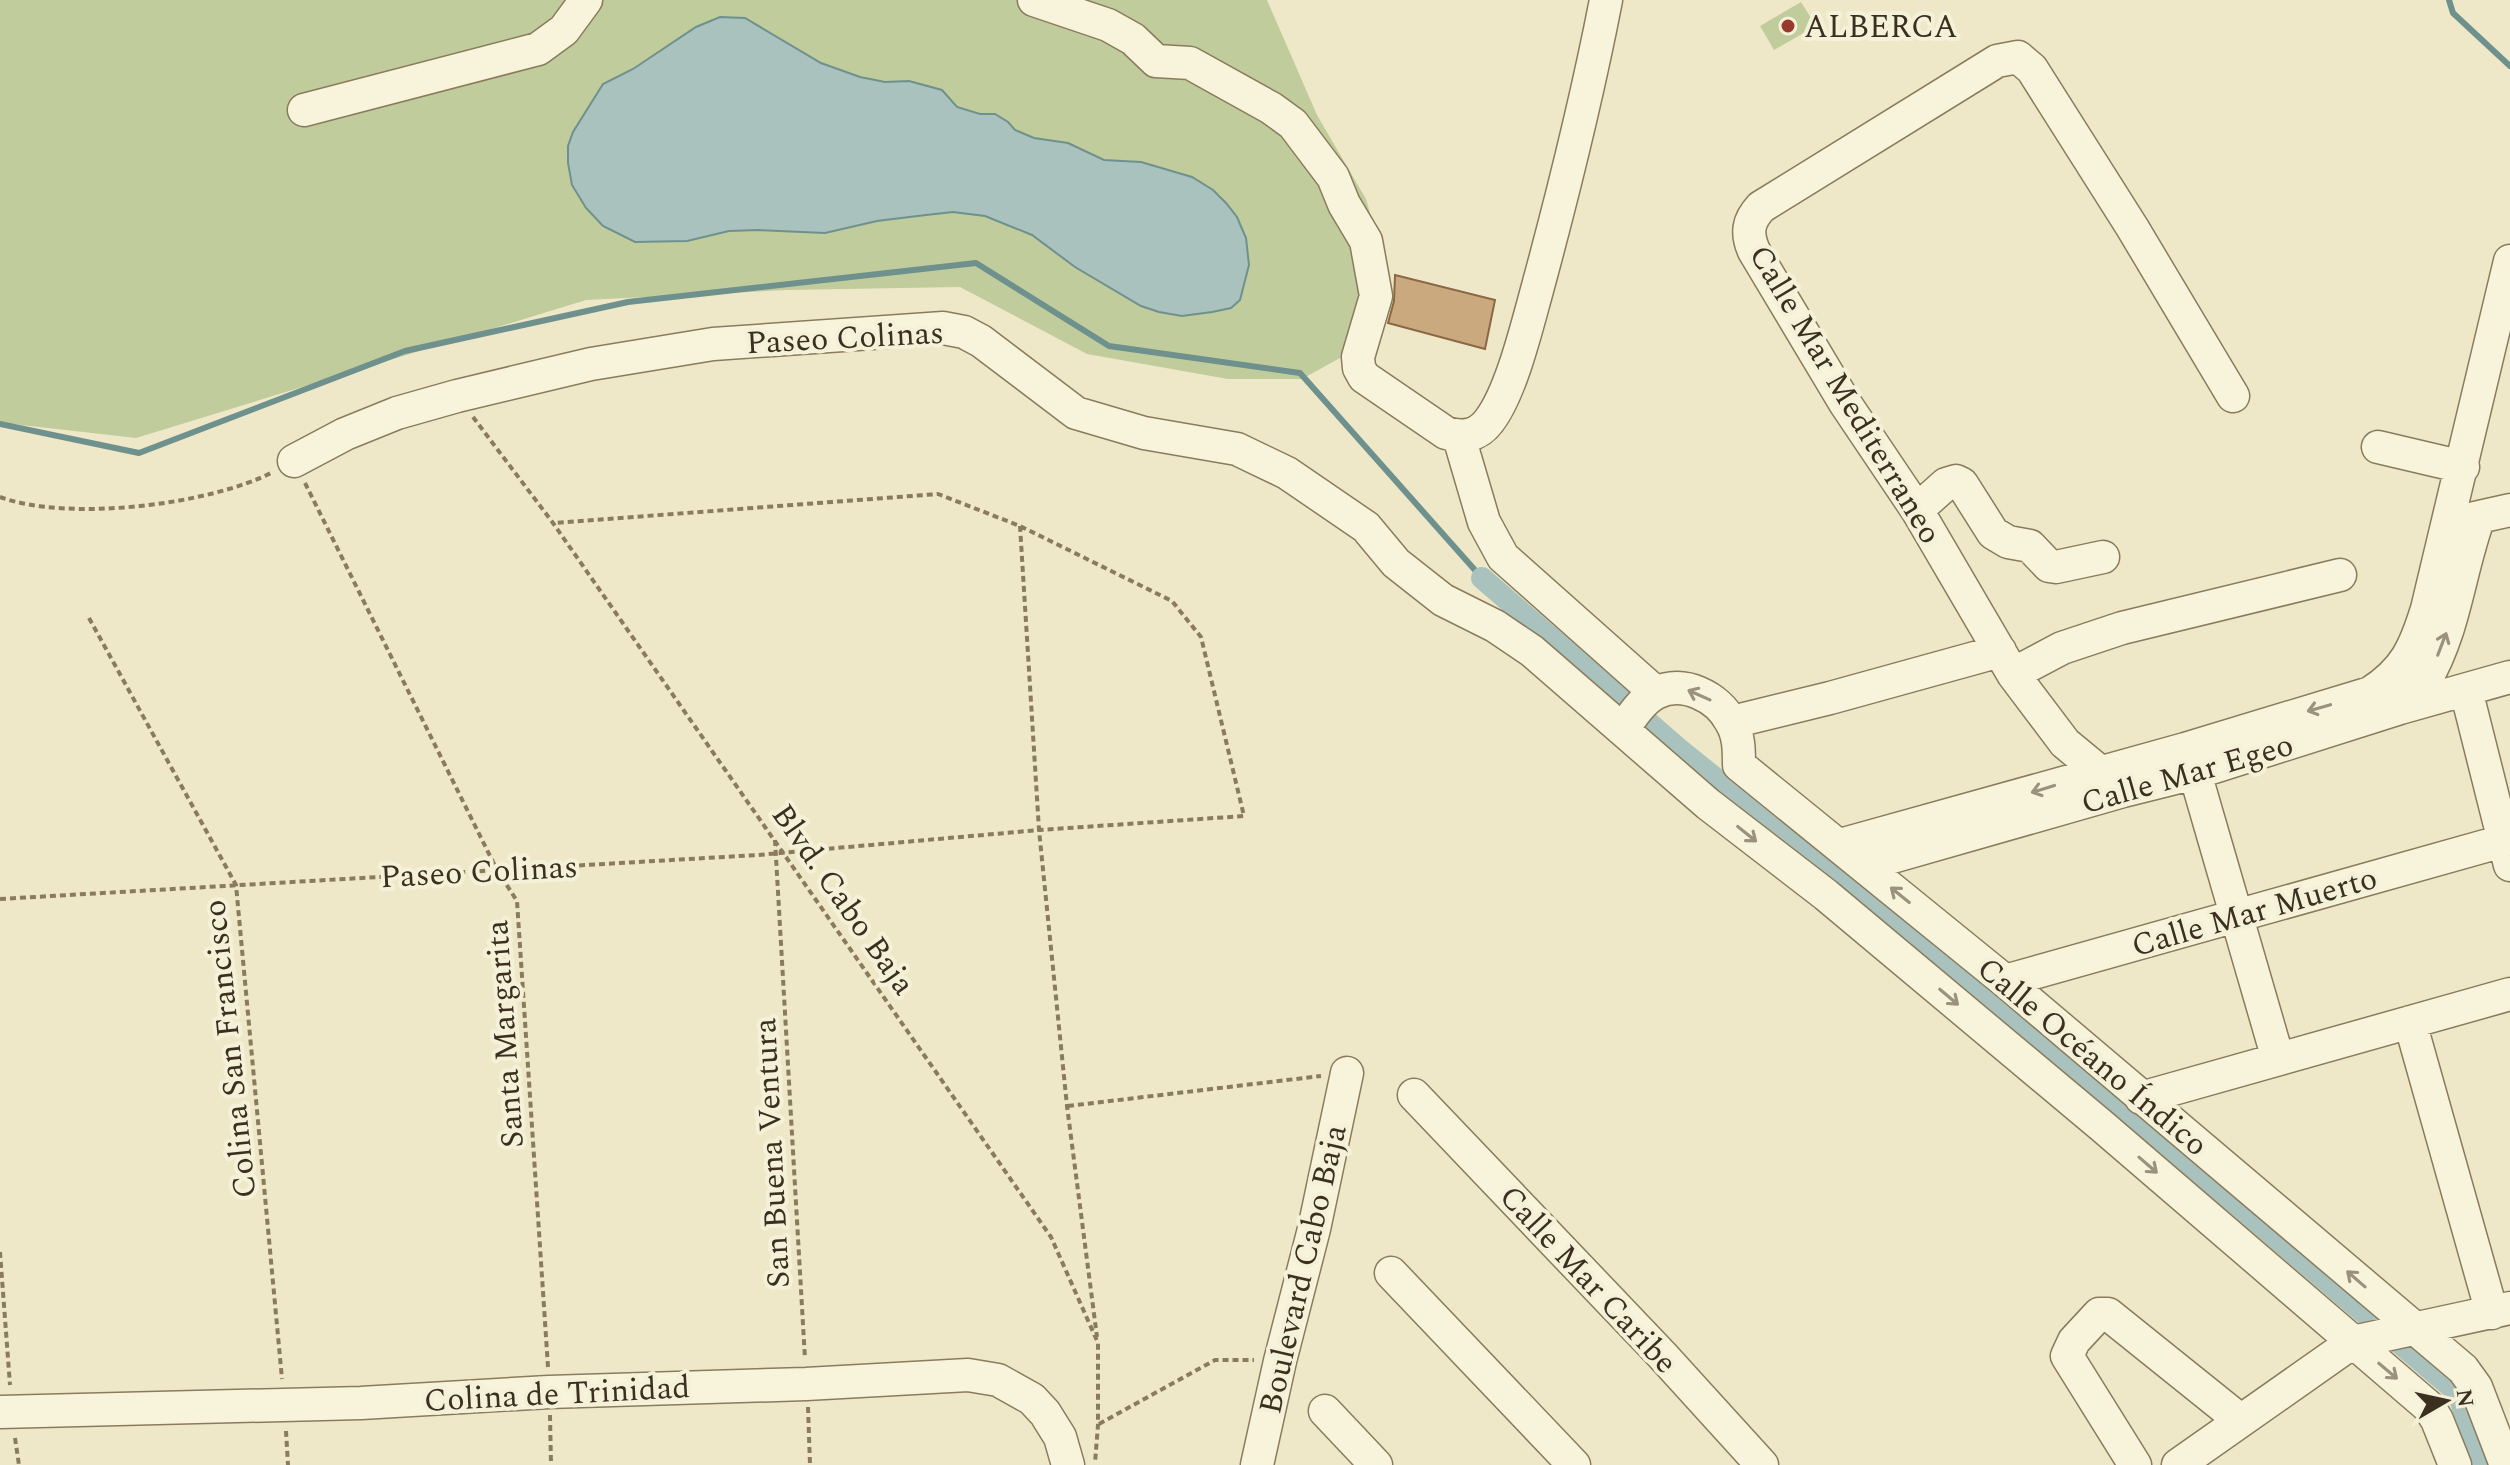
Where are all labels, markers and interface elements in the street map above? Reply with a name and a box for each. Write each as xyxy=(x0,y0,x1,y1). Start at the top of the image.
place label: ALBERCA xyxy=(1804,3,1958,52)
marker: ALBERCA xyxy=(1779,17,1797,35)
street label: Calle Mar Mediterraneo xyxy=(1736,236,1954,554)
street label: Paseo Colinas xyxy=(745,309,945,368)
one-way arrow xyxy=(2436,632,2450,657)
one-way arrow xyxy=(1688,686,1712,701)
one-way arrow xyxy=(2307,702,2332,716)
street label: Calle Mar Egeo xyxy=(2075,721,2299,828)
one-way arrow xyxy=(2030,782,2056,797)
street label: Blvd. Cabo Baja xyxy=(758,794,927,1006)
one-way arrow xyxy=(1736,826,1757,843)
street label: Paseo Colinas xyxy=(379,843,579,902)
street label: Calle Mar Muerto xyxy=(2126,854,2383,971)
one-way arrow xyxy=(1890,886,1911,904)
street label: Colina San Francisco xyxy=(190,897,271,1200)
street label: Santa Margarita xyxy=(473,918,538,1150)
street label: Calle Océano Índico xyxy=(1966,945,2218,1169)
one-way arrow xyxy=(1939,988,1959,1006)
street label: San Buena Ventura xyxy=(741,1016,804,1289)
street label: Boulevard Cabo Baja xyxy=(1246,1119,1361,1419)
one-way arrow xyxy=(2137,1156,2157,1174)
street label: Calle Mar Caribe xyxy=(1487,1174,1689,1386)
one-way arrow xyxy=(2346,1270,2366,1288)
north arrow xyxy=(2406,1361,2486,1441)
one-way arrow xyxy=(2377,1362,2397,1380)
street label: Colina de Trinidad xyxy=(423,1363,692,1426)
text: N xyxy=(2447,1387,2482,1410)

